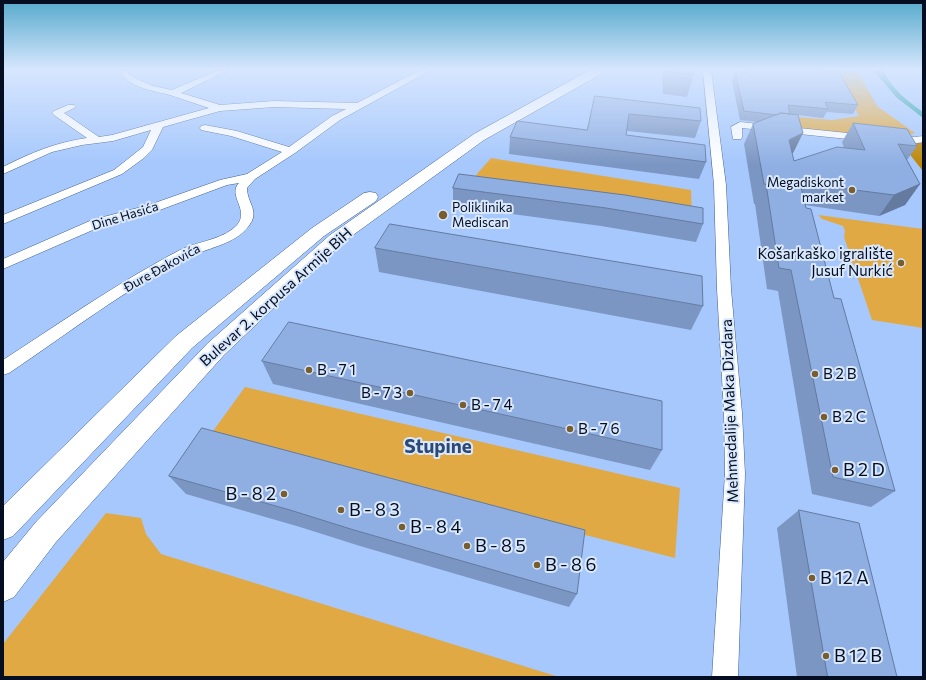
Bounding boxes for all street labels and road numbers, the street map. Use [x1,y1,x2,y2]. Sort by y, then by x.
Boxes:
street label: Dine Hasića [90,198,160,234]
street label: Bulevar 2. korpusa Armije BiH [196,224,356,370]
street label: Đure Đakovića [121,241,203,295]
street label: Mehmedalije Maka Dizdara [718,319,742,503]

